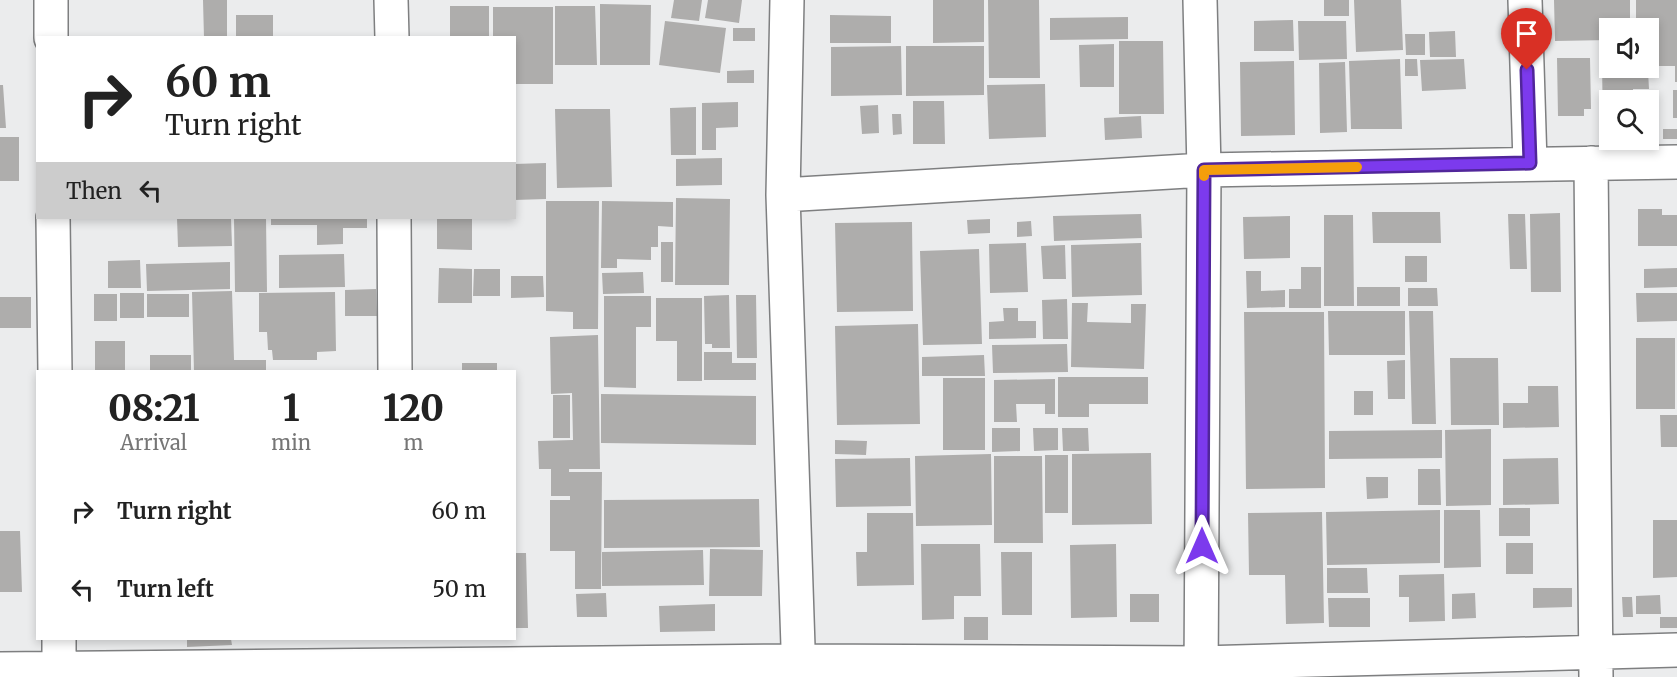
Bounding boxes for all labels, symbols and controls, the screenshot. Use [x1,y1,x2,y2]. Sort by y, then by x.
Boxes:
pin [1501,8,1552,70]
icon: arrive [1510,17,1543,50]
map controls [1599,18,1659,150]
button: sound [1599,18,1659,78]
text: 60 m [165,56,271,108]
icon: right [66,60,144,138]
button: search [1599,90,1659,150]
text: Turn right [165,108,302,142]
icon: left [134,174,167,207]
text: Then [66,177,122,205]
text: 08:21 [108,386,199,431]
text: 1 [283,386,300,431]
text: 120 [383,386,444,431]
text: Arrival [120,430,187,455]
text: min [271,430,311,455]
text: m [404,430,423,455]
icon: right [66,495,99,528]
text: Turn right [117,497,231,525]
text: 60 m [432,497,486,525]
position arrow [1170,514,1234,578]
icon: left [66,573,99,606]
text: Turn left [117,575,214,603]
text: 50 m [432,575,486,603]

